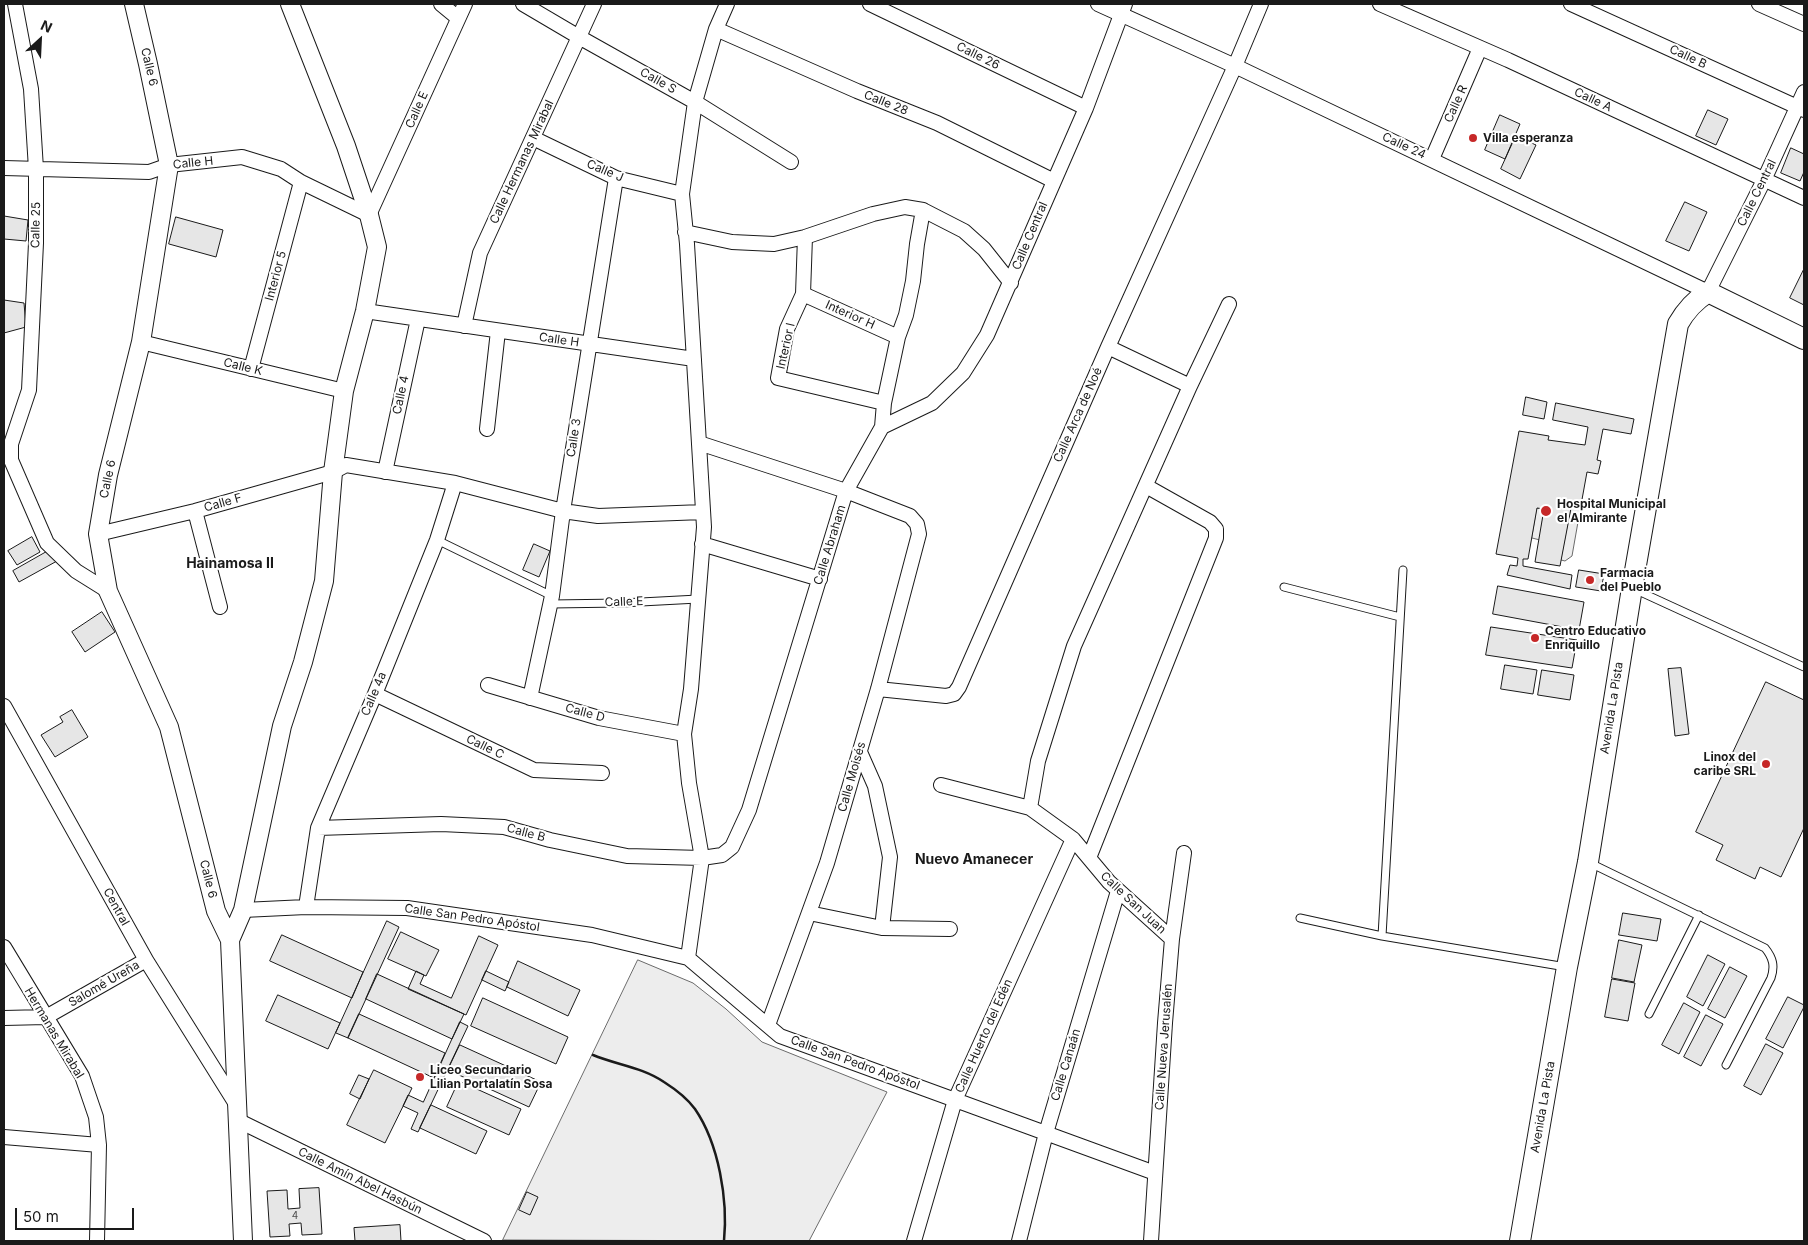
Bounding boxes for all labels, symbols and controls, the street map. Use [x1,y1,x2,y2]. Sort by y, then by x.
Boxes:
north arrow [15,15,65,65]
text: N [38,16,55,36]
street label: Calle 26 [954,39,1002,73]
street label: Calle B [1667,42,1709,72]
street label: Calle 6 [138,46,160,88]
street label: Calle S [637,65,679,97]
street label: Calle R [1441,83,1471,125]
street label: Calle A [1572,85,1614,115]
street label: Calle 28 [862,88,910,118]
street label: Calle E [403,89,431,131]
street label: Calle Hermanas Mirabal [487,98,557,226]
street label: Calle 24 [1380,130,1428,162]
place label: Villa esperanza [1483,131,1573,145]
marker: Villa esperanza [1467,132,1479,144]
street label: Calle H [172,154,214,172]
street label: Calle J [584,157,626,185]
street label: Calle Central [1735,157,1779,229]
street label: Calle Central [1009,200,1051,272]
street label: Calle 25 [28,202,44,248]
street label: Interior 5 [262,249,290,303]
street label: Interior H [823,298,877,332]
street label: Interior I [774,321,798,371]
street label: Calle H [538,330,580,350]
street label: Calle K [222,355,264,379]
street label: Calle Arca de Noé [1051,365,1105,465]
street label: Calle 4 [390,374,412,416]
street label: Calle 3 [564,418,584,458]
street label: Calle 6 [97,458,119,500]
street label: Calle F [202,491,244,515]
place label: Hospital Municipal el Almirante [1557,497,1666,525]
street label: Calle Abraham [811,503,849,587]
marker: Hospital Municipal el Almirante [1539,504,1553,518]
district label: Hainamosa II [186,556,274,572]
place label: Farmacia del Pueblo [1600,566,1661,594]
marker: Farmacia del Pueblo [1584,574,1596,586]
street label: Calle E [604,594,644,610]
place label: Centro Educativo Enriquillo [1545,624,1646,652]
marker: Centro Educativo Enriquillo [1529,632,1541,644]
street label: Avenida La Pista [1598,661,1626,755]
street label: Calle 4a [358,670,390,718]
street label: Calle D [564,701,606,725]
street label: Calle C [464,732,506,762]
street label: Calle Moisés [835,740,869,814]
place label: Linox del caribe SRL [1694,750,1756,778]
marker: Linox del caribe SRL [1760,758,1772,770]
street label: Calle B [505,821,547,845]
district label: Nuevo Amanecer [915,852,1033,868]
street label: Calle 6 [196,858,220,900]
street label: Calle San Juan [1097,869,1169,937]
street label: Central [100,886,132,928]
street label: Calle San Pedro Apóstol [403,901,541,935]
street label: Salomé Ureña [66,958,142,1010]
street label: Calle Huerto del Edén [952,977,1016,1095]
street label: Calle Nueva Jerusalén [1152,983,1176,1111]
street label: Hermanas Mirabal [21,985,87,1081]
street label: Calle Canaán [1048,1027,1084,1103]
street label: Calle San Pedro Apóstol [788,1033,922,1093]
street label: Avenida La Pista [1528,1060,1558,1154]
place label: Liceo Secundario Lilian Portalatín Sosa [430,1063,552,1091]
marker: Liceo Secundario Lilian Portalatín Sosa [414,1071,426,1083]
street label: Calle Amín Abel Hasbún [296,1145,424,1217]
scale bar [18,1198,136,1230]
text: 50 m [23,1207,59,1226]
house number: 4 [292,1210,298,1222]

